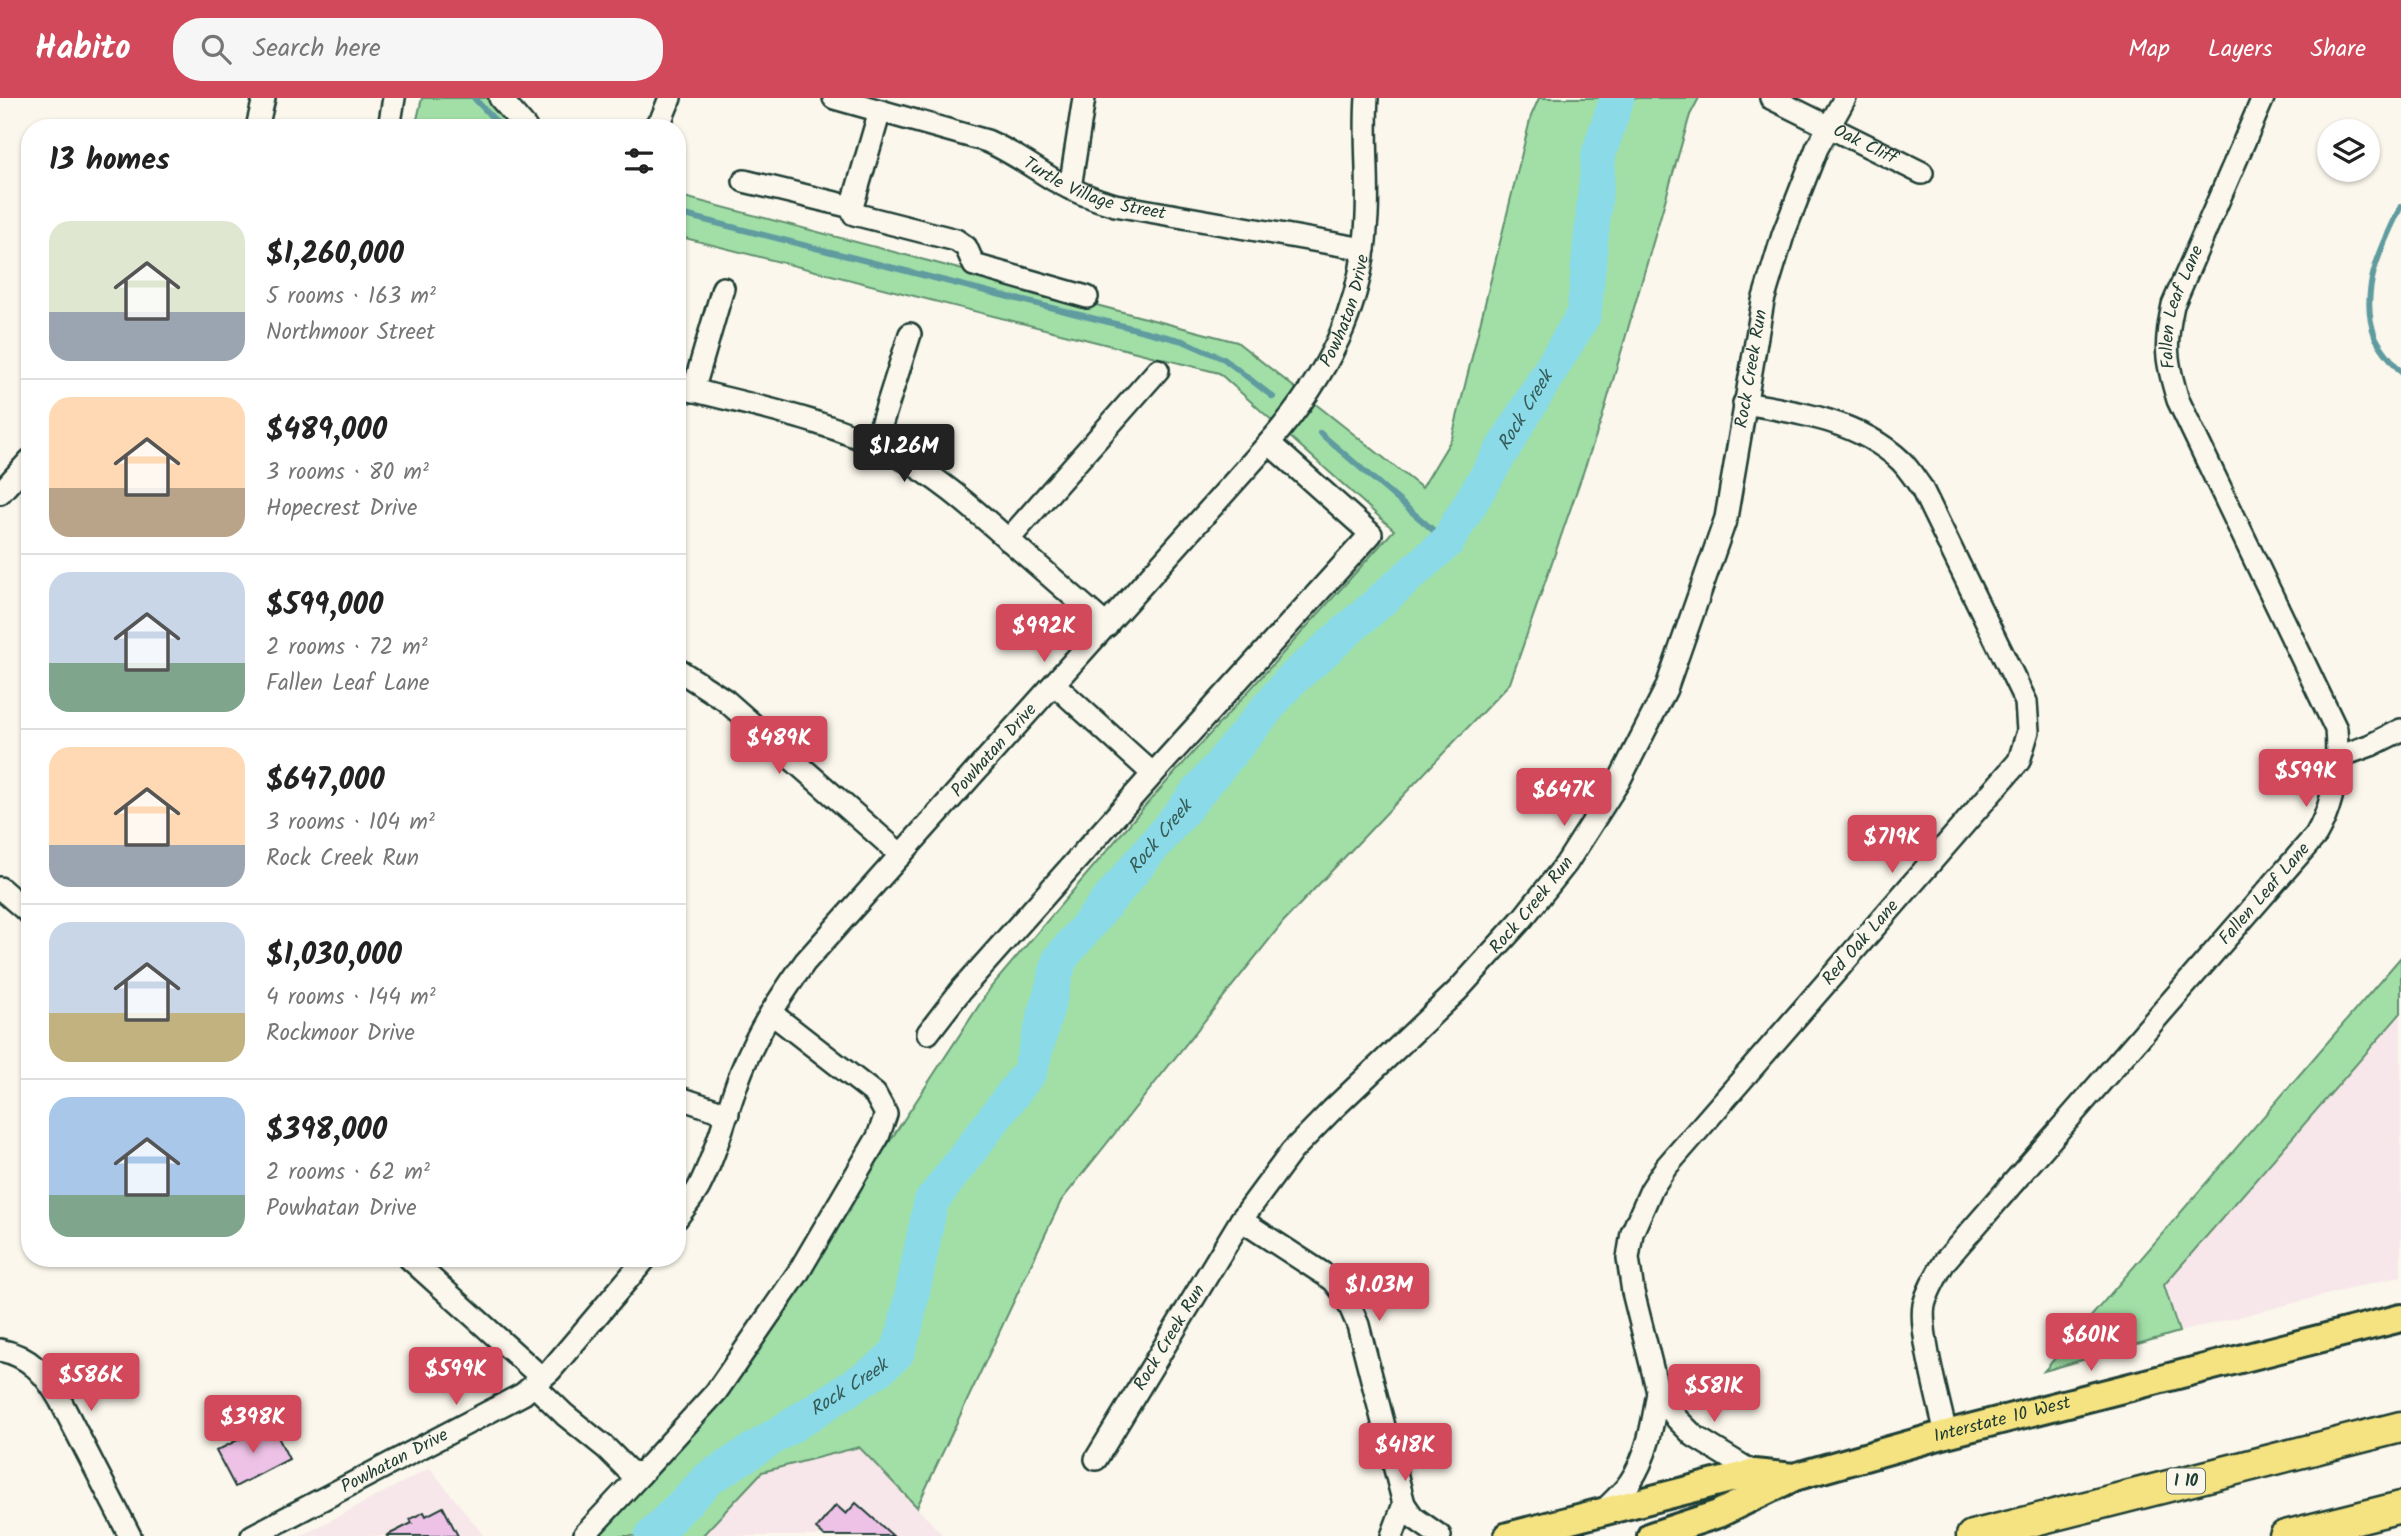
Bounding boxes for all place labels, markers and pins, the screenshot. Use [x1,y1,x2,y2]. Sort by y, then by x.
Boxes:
pin: $1.26M [847,424,961,484]
pin: $992K [995,604,1093,664]
pin: $489K [730,716,828,776]
pin: $599K [2257,750,2355,809]
pin: $647K [1515,768,1613,828]
pin: $719K [1843,816,1941,875]
pin: $1.03M [1322,1264,1436,1323]
pin: $601K [2042,1314,2140,1373]
pin: $599K [407,1348,505,1407]
pin: $586K [42,1354,140,1413]
pin: $581K [1665,1364,1763,1424]
pin: $398K [204,1396,302,1455]
pin: $418K [1356,1424,1454,1483]

